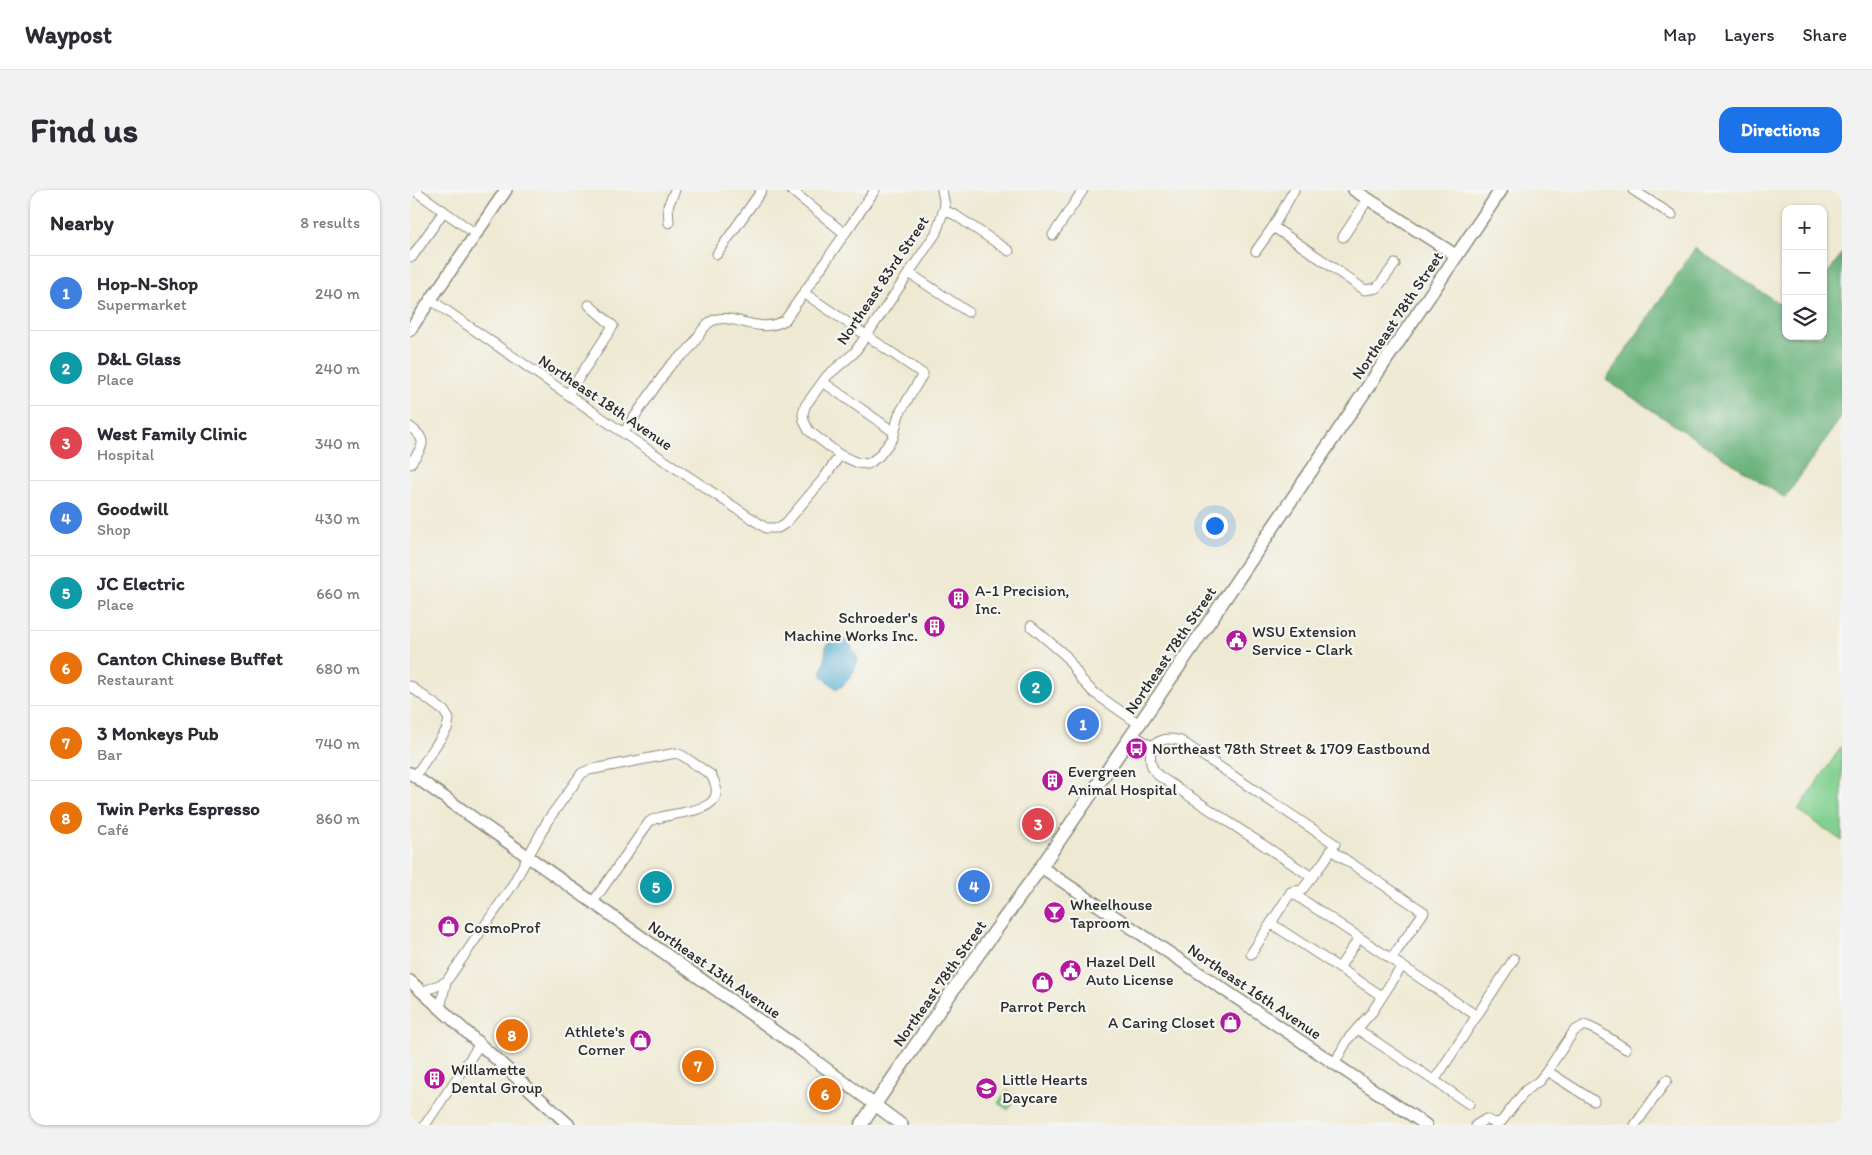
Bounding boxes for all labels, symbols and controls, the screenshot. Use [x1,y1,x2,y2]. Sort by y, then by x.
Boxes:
text: Waypost [25,20,112,49]
text: Map [1663,24,1696,46]
text: Layers [1724,24,1774,46]
text: Share [1802,24,1847,46]
button: Directions [1719,107,1842,153]
text: Find us [30,109,138,151]
map controls [1782,205,1827,340]
button: + [1782,205,1827,250]
text: Nearby [50,210,114,235]
street label: Northeast 83rd Street [832,212,933,348]
text: 8 results [300,213,360,232]
street label: Northeast 78th Street [1348,248,1447,383]
button: − [1782,250,1827,295]
text: Hop-N-Shop [97,272,198,295]
text: 1 [62,284,70,303]
text: 240 m [315,284,360,303]
text: Supermarket [97,295,187,314]
button: layers [1782,295,1827,340]
text: D&L Glass [97,347,181,370]
street label: Northeast 18th Avenue [535,350,677,455]
text: 2 [62,359,70,378]
text: 240 m [315,359,360,378]
text: Place [97,370,134,389]
text: West Family Clinic [97,422,247,445]
text: 3 [62,434,70,453]
text: 340 m [315,434,360,453]
text: Hospital [97,445,154,464]
text: Goodwill [97,497,169,520]
text: 4 [61,509,71,528]
text: 430 m [315,509,360,528]
your location [1202,513,1228,539]
text: Shop [97,520,131,539]
text: JC Electric [97,572,185,595]
place label: A-1 Precision, Inc. [975,581,1069,618]
street label: Northeast 78th Street [1121,583,1220,718]
text: 5 [62,584,70,603]
text: 660 m [316,584,360,603]
building icon: A-1 Precision, Inc. [947,587,971,611]
text: Place [97,595,134,614]
place label: Schroeder's Machine Works Inc. [784,608,918,645]
building icon: Schroeder's Machine Works Inc. [922,614,946,638]
place label: WSU Extension Service - Clark [1252,622,1357,659]
public building icon: WSU Extension Service - Clark [1224,628,1248,652]
text: Canton Chinese Buffet [97,647,283,670]
text: 6 [62,659,70,678]
text: 680 m [316,659,360,678]
pin: 2 [1020,668,1052,706]
text: Restaurant [97,670,174,689]
pin: 1 [1067,705,1099,743]
text: 3 Monkeys Pub [97,722,219,745]
text: 7 [62,734,70,753]
text: 740 m [316,734,360,753]
bus stop icon: Northeast 78th Street & 1709 Eastbound [1124,736,1148,760]
place label: Northeast 78th Street & 1709 Eastbound [1152,739,1430,758]
text: Bar [97,745,122,764]
place label: Evergreen Animal Hospital [1068,762,1177,799]
building icon: Evergreen Animal Hospital [1040,768,1064,792]
text: Twin Perks Espresso [97,797,260,820]
pin: 3 [1022,805,1054,843]
text: 8 [62,809,70,828]
text: 860 m [316,809,360,828]
text: Café [97,820,129,839]
pin: 4 [958,867,990,905]
pin: 5 [640,868,672,906]
place label: Wheelhouse Taproom [1070,895,1152,932]
bar icon: Wheelhouse Taproom [1042,901,1066,925]
shop icon: CosmoProf [436,915,460,939]
street label: Northeast 13th Avenue [645,916,785,1023]
street label: Northeast 78th Street [889,916,990,1050]
place label: CosmoProf [464,918,541,937]
street label: Northeast 16th Avenue [1184,940,1325,1043]
place label: Hazel Dell Auto License [1086,952,1174,989]
public building icon: Hazel Dell Auto License [1058,958,1082,982]
shop icon: Parrot Perch [1031,970,1055,994]
place label: Parrot Perch [1000,997,1087,1016]
shop icon: A Caring Closet [1219,1010,1243,1034]
place label: A Caring Closet [1108,1013,1215,1032]
pin: 8 [496,1016,528,1054]
place label: Athlete's Corner [565,1022,626,1059]
shop icon: Athlete's Corner [629,1028,653,1052]
pin: 7 [682,1047,714,1085]
place label: Willamette Dental Group [451,1060,543,1097]
building icon: Willamette Dental Group [423,1066,447,1090]
place label: Little Hearts Daycare [1002,1070,1088,1107]
pin: 6 [809,1075,841,1113]
school or university icon: Little Hearts Daycare [974,1076,998,1100]

